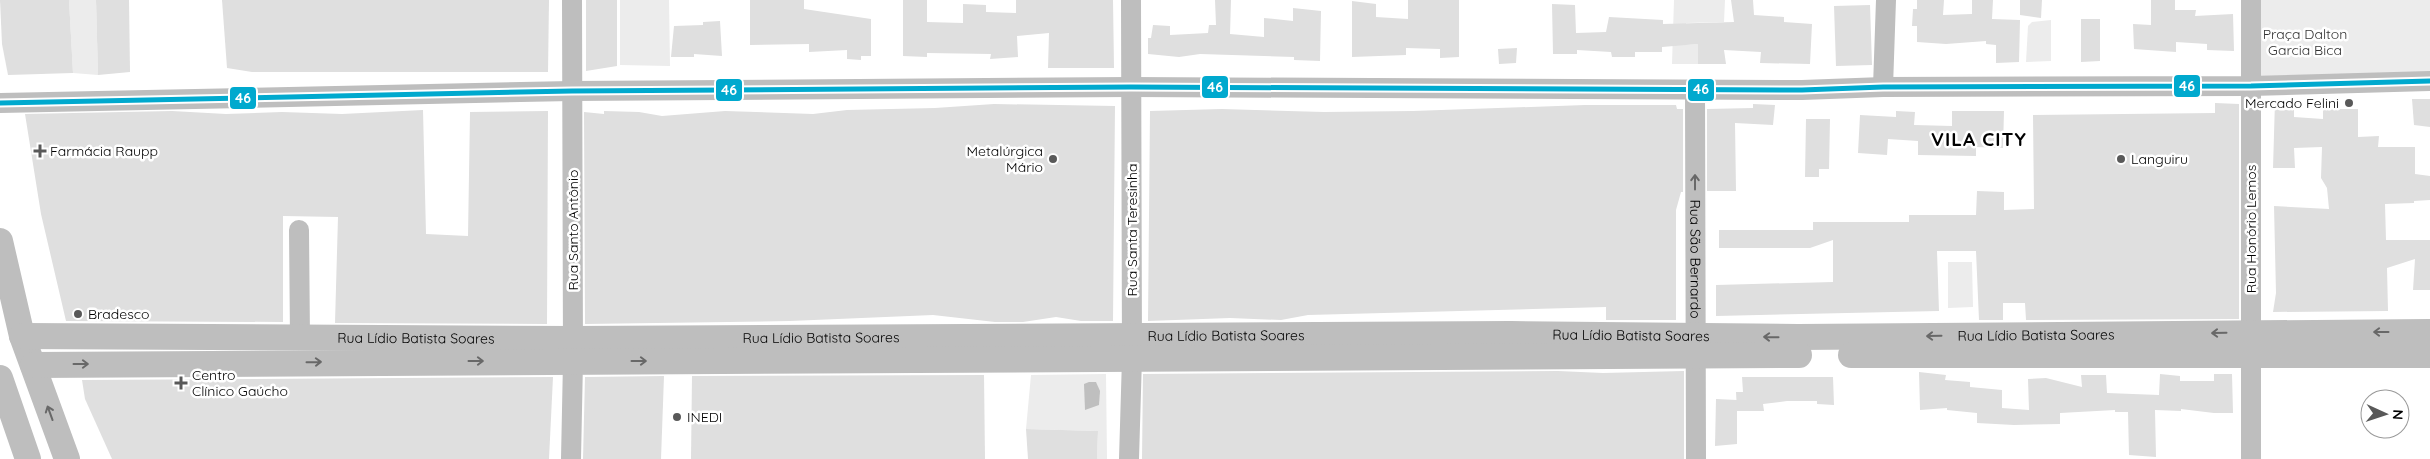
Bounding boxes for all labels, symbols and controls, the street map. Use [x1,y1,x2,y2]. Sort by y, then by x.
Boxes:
park label: Praça Dalton Garcia Bica [2263,25,2347,59]
line badge: 46 [2173,74,2201,98]
line badge: 46 [1201,75,1229,99]
text: 46 [2179,77,2195,95]
line badge: 46 [715,78,743,102]
text: 46 [1207,78,1223,96]
line badge: 46 [1687,78,1715,102]
text: 46 [1693,80,1709,98]
text: 46 [721,81,737,99]
line badge: 46 [229,86,257,110]
text: 46 [235,89,251,107]
place label: Mercado Felini [2245,94,2339,112]
marker: Mercado Felini [2343,97,2355,109]
district label: VILA CITY [1931,127,2027,151]
place label: Farmácia Raupp [50,142,158,160]
place label: Metalúrgica Mário [967,142,1043,176]
marker: Farmácia Raupp [34,145,46,157]
place label: Languiru [2131,150,2188,168]
marker: Metalúrgica Mário [1047,153,1059,165]
marker: Languiru [2115,153,2127,165]
street label: Rua Santa Teresinha [1123,164,1141,296]
street label: Rua Honório Lemos [2242,165,2260,293]
street label: Rua Santo Antônio [564,170,582,290]
one-way arrow [1690,175,1700,191]
street label: Rua São Bernardo [1686,199,1705,319]
place label: Bradesco [88,305,150,323]
marker: Bradesco [72,308,84,320]
street label: Rua Lídio Batista Soares [1552,325,1710,345]
street label: Rua Lídio Batista Soares [1957,325,2115,345]
street label: Rua Lídio Batista Soares [1147,326,1305,345]
one-way arrow [2374,327,2390,337]
street label: Rua Lídio Batista Soares [742,328,900,347]
one-way arrow [2211,328,2228,338]
street label: Rua Lídio Batista Soares [337,329,495,348]
one-way arrow [1926,331,1942,341]
one-way arrow [1764,332,1780,342]
one-way arrow [468,356,484,366]
one-way arrow [630,356,647,366]
one-way arrow [306,357,322,367]
one-way arrow [73,359,89,369]
place label: Centro Clínico Gaúcho [192,366,288,400]
marker: Centro Clínico Gaúcho [174,376,188,390]
north arrow [2360,389,2410,439]
one-way arrow [45,406,54,422]
place label: INEDI [687,408,722,426]
text: N [2389,409,2407,420]
marker: INEDI [671,411,683,423]

